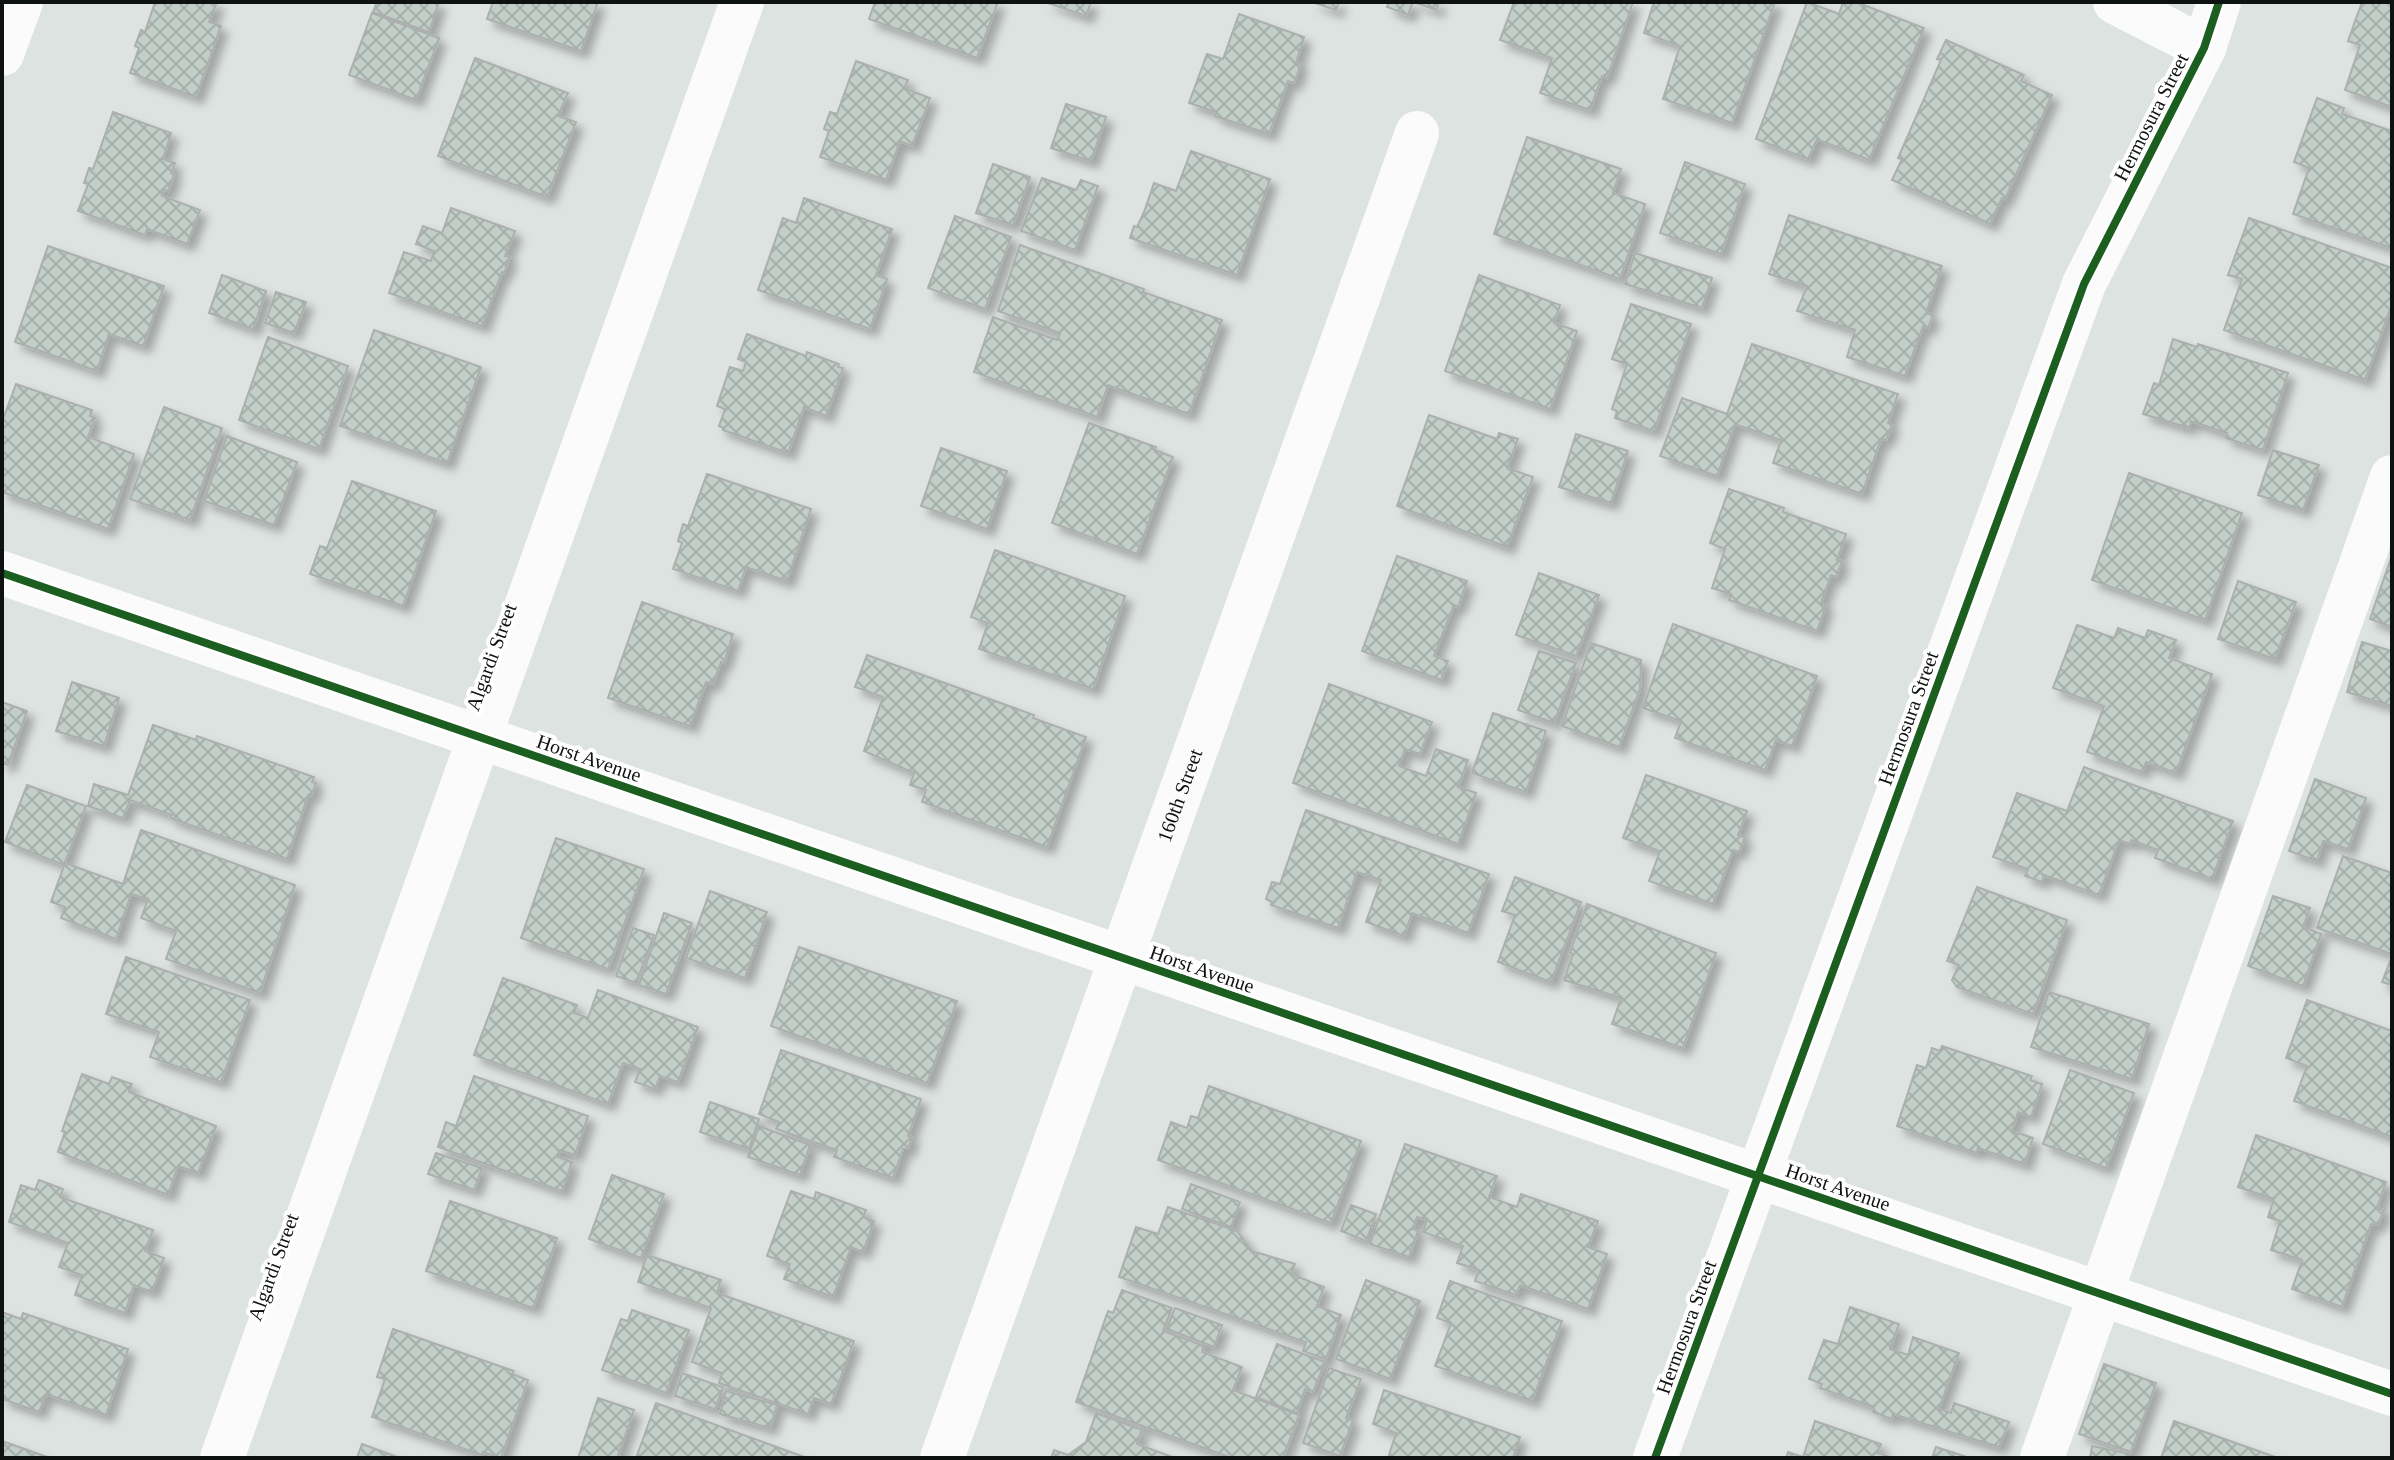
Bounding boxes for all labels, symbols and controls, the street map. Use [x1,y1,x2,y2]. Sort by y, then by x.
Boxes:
street label: Hermosura Street [2109,49,2193,185]
street label: Algardi Street [461,600,522,714]
street label: Hermosura Street [1874,648,1943,788]
street label: Horst Avenue [534,730,644,786]
street label: 160th Street [1153,745,1206,845]
street label: Horst Avenue [1147,941,1257,997]
street label: Horst Avenue [1783,1159,1893,1215]
street label: Algardi Street [243,1210,304,1324]
street label: Hermosura Street [1652,1257,1721,1397]

